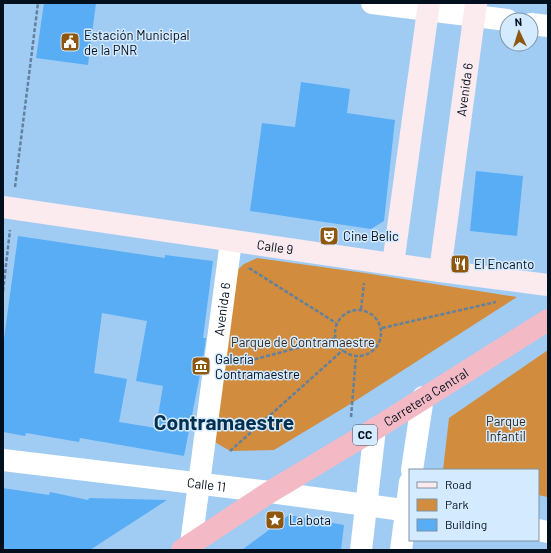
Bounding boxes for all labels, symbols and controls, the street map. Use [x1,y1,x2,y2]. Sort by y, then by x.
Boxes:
north arrow [499,12,539,52]
text: N [514,15,522,28]
place label: Estación Municipal de la PNR [84,27,190,58]
public building icon: Estación Municipal de la PNR [59,31,81,53]
street label: Avenida 6 [453,62,476,117]
theatre icon: Cine Belic [318,225,340,247]
place label: Cine Belic [343,228,399,244]
street label: Calle 9 [256,236,294,257]
restaurant icon: El Encanto [449,253,471,275]
place label: El Encanto [474,256,534,272]
street label: Avenida 6 [211,281,234,337]
park label: Parque de Contramaestre [231,334,375,350]
place label: Galería Contramaestre [215,351,300,382]
museum icon: Galería Contramaestre [190,355,212,377]
street label: Carretera Central [381,364,471,430]
district label: Contramaestre [154,409,294,434]
park label: Parque Infantil [486,413,526,444]
road number: CC [353,425,377,445]
legend [409,469,539,541]
street label: Calle 11 [186,474,227,495]
text: Road [445,477,472,491]
text: Park [445,497,469,511]
place icon: La bota [264,509,286,531]
place label: La bota [289,512,331,528]
text: Building [445,517,487,531]

